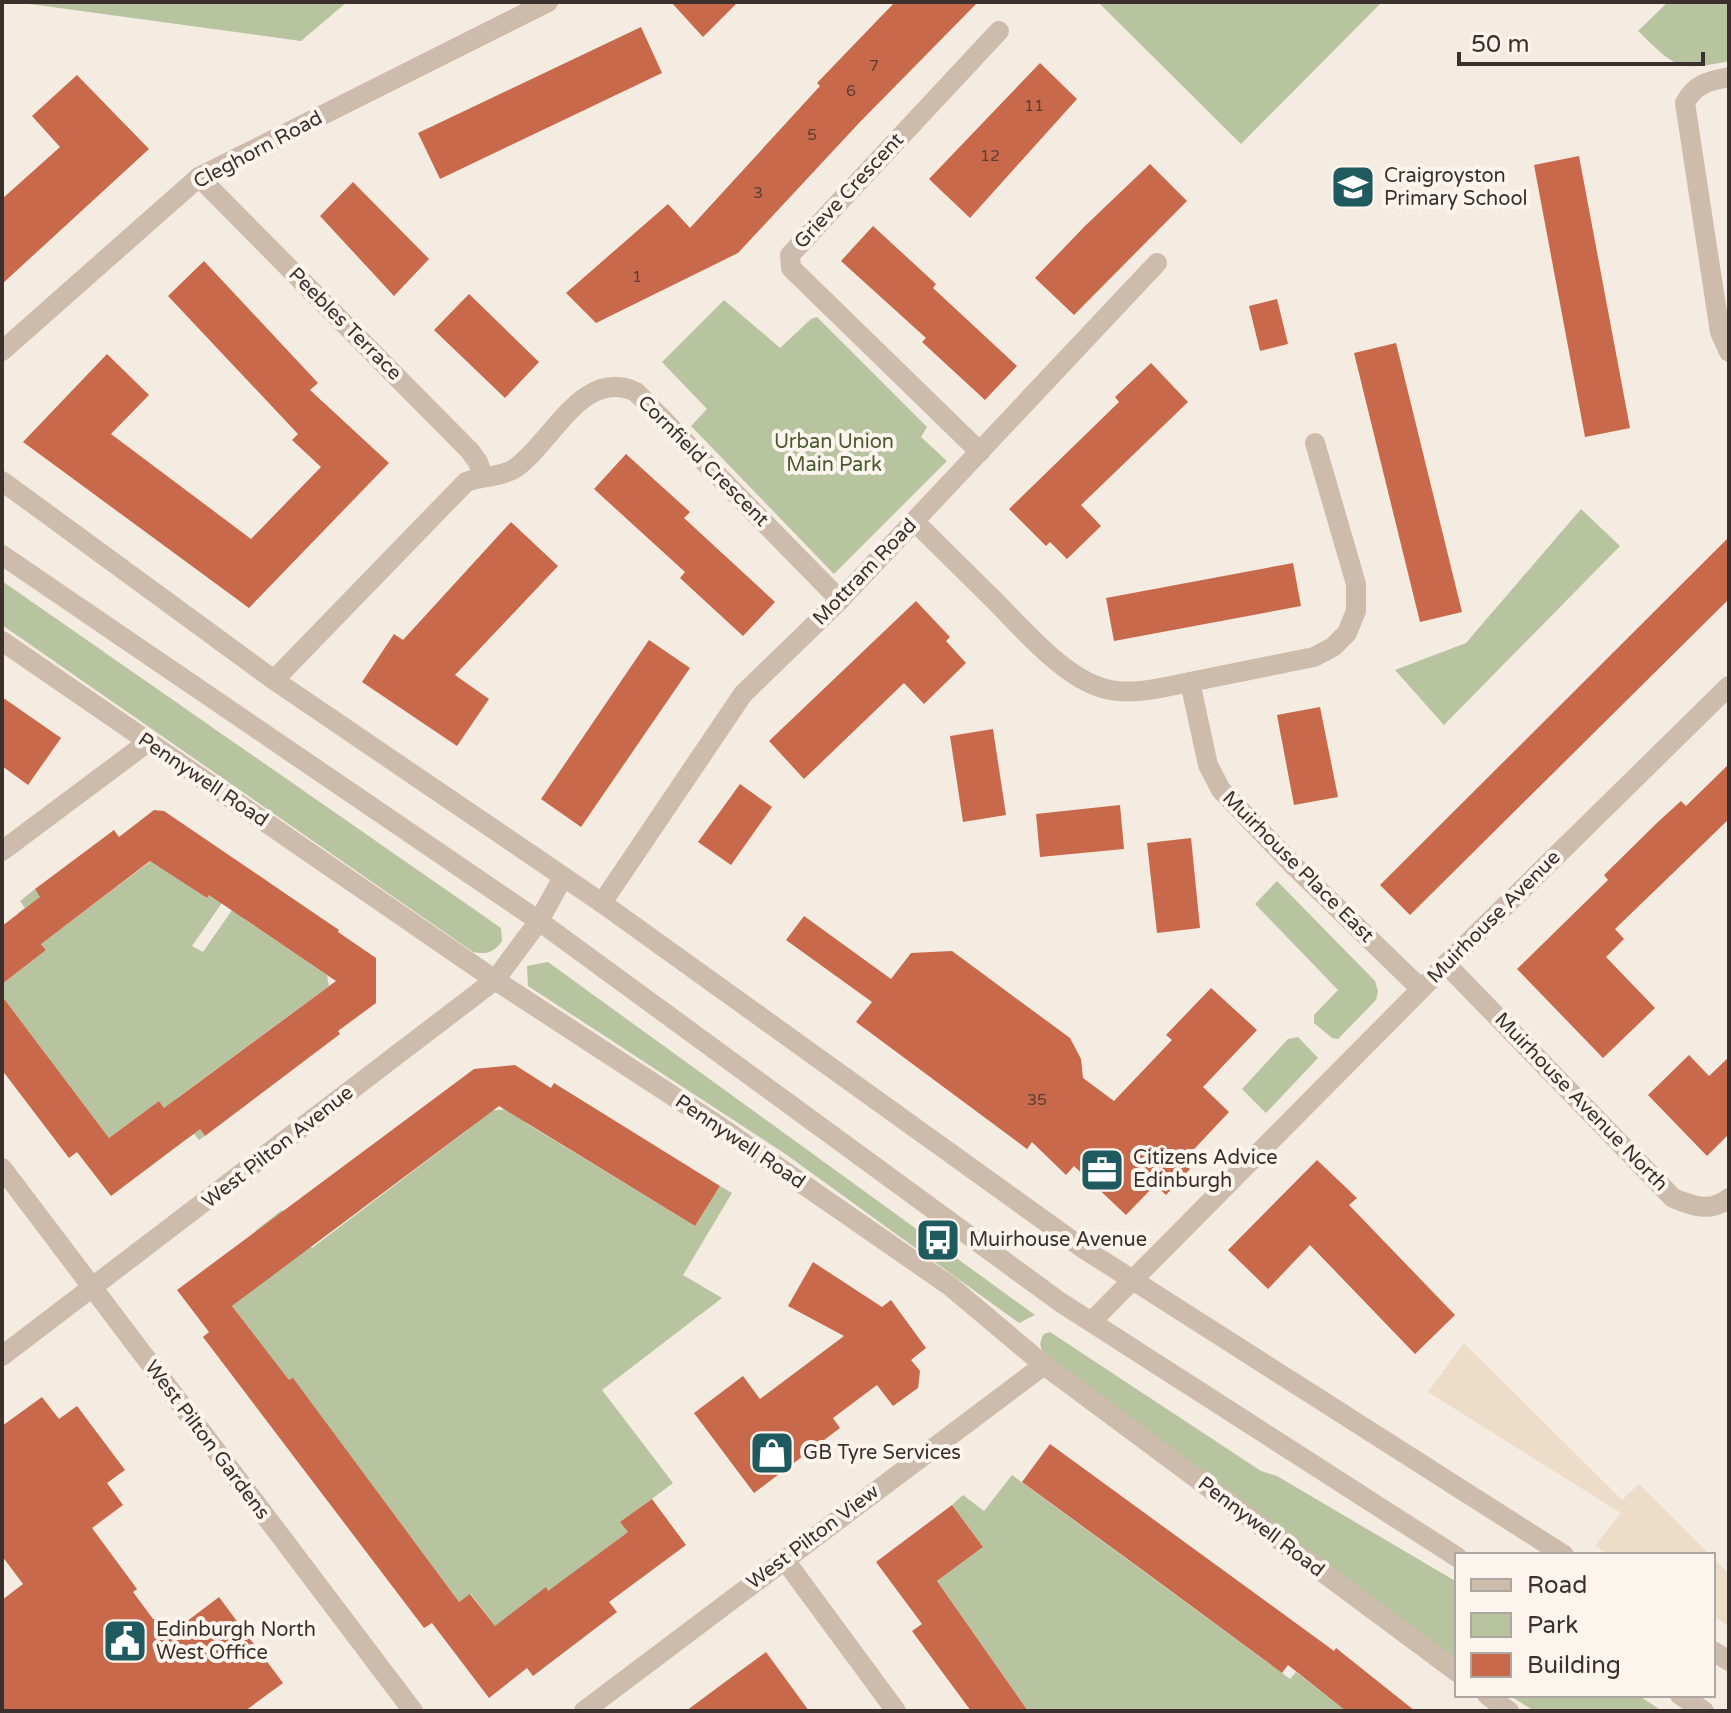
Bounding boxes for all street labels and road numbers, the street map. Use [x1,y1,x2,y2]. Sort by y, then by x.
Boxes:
street label: Cleghorn Road [189,106,327,194]
street label: Grieve Crescent [789,128,909,254]
street label: Peebles Terrace [283,262,407,386]
street label: Cornfield Crescent [632,390,774,532]
street label: Mottram Road [808,514,922,630]
street label: Pennywell Road [133,728,273,832]
street label: Muirhouse Place East [1217,786,1379,948]
street label: Muirhouse Avenue [1423,846,1565,988]
street label: Muirhouse Avenue North [1489,1008,1673,1196]
street label: West Pilton Avenue [198,1081,358,1213]
street label: Pennywell Road [670,1090,810,1194]
street label: West Pilton Gardens [139,1356,275,1524]
street label: Pennywell Road [1193,1472,1329,1582]
street label: West Pilton View [742,1479,884,1594]

